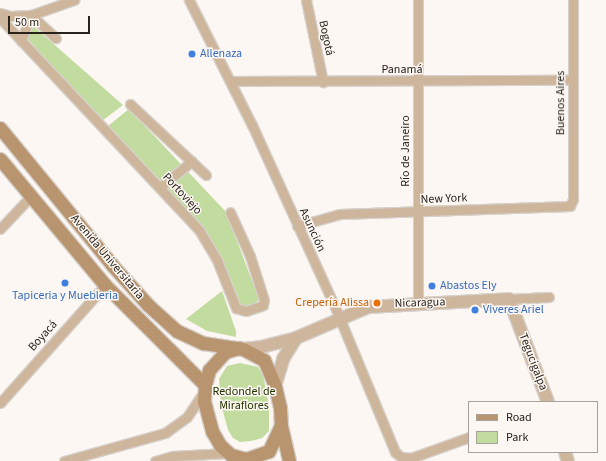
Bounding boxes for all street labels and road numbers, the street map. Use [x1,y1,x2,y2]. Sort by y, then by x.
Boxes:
street label: Bogotá [315,19,337,57]
street label: Panamá [382,63,422,77]
street label: Buenos Aires [554,71,568,135]
street label: Río de Janeiro [399,115,413,187]
street label: Portoviejo [159,170,205,218]
street label: New York [420,191,468,207]
street label: Asunción [296,206,328,254]
street label: Avenida Universitaria [67,212,147,302]
street label: Nicaragua [394,295,446,311]
street label: Boyacá [25,318,61,354]
street label: Tegucigalpa [516,331,550,393]

